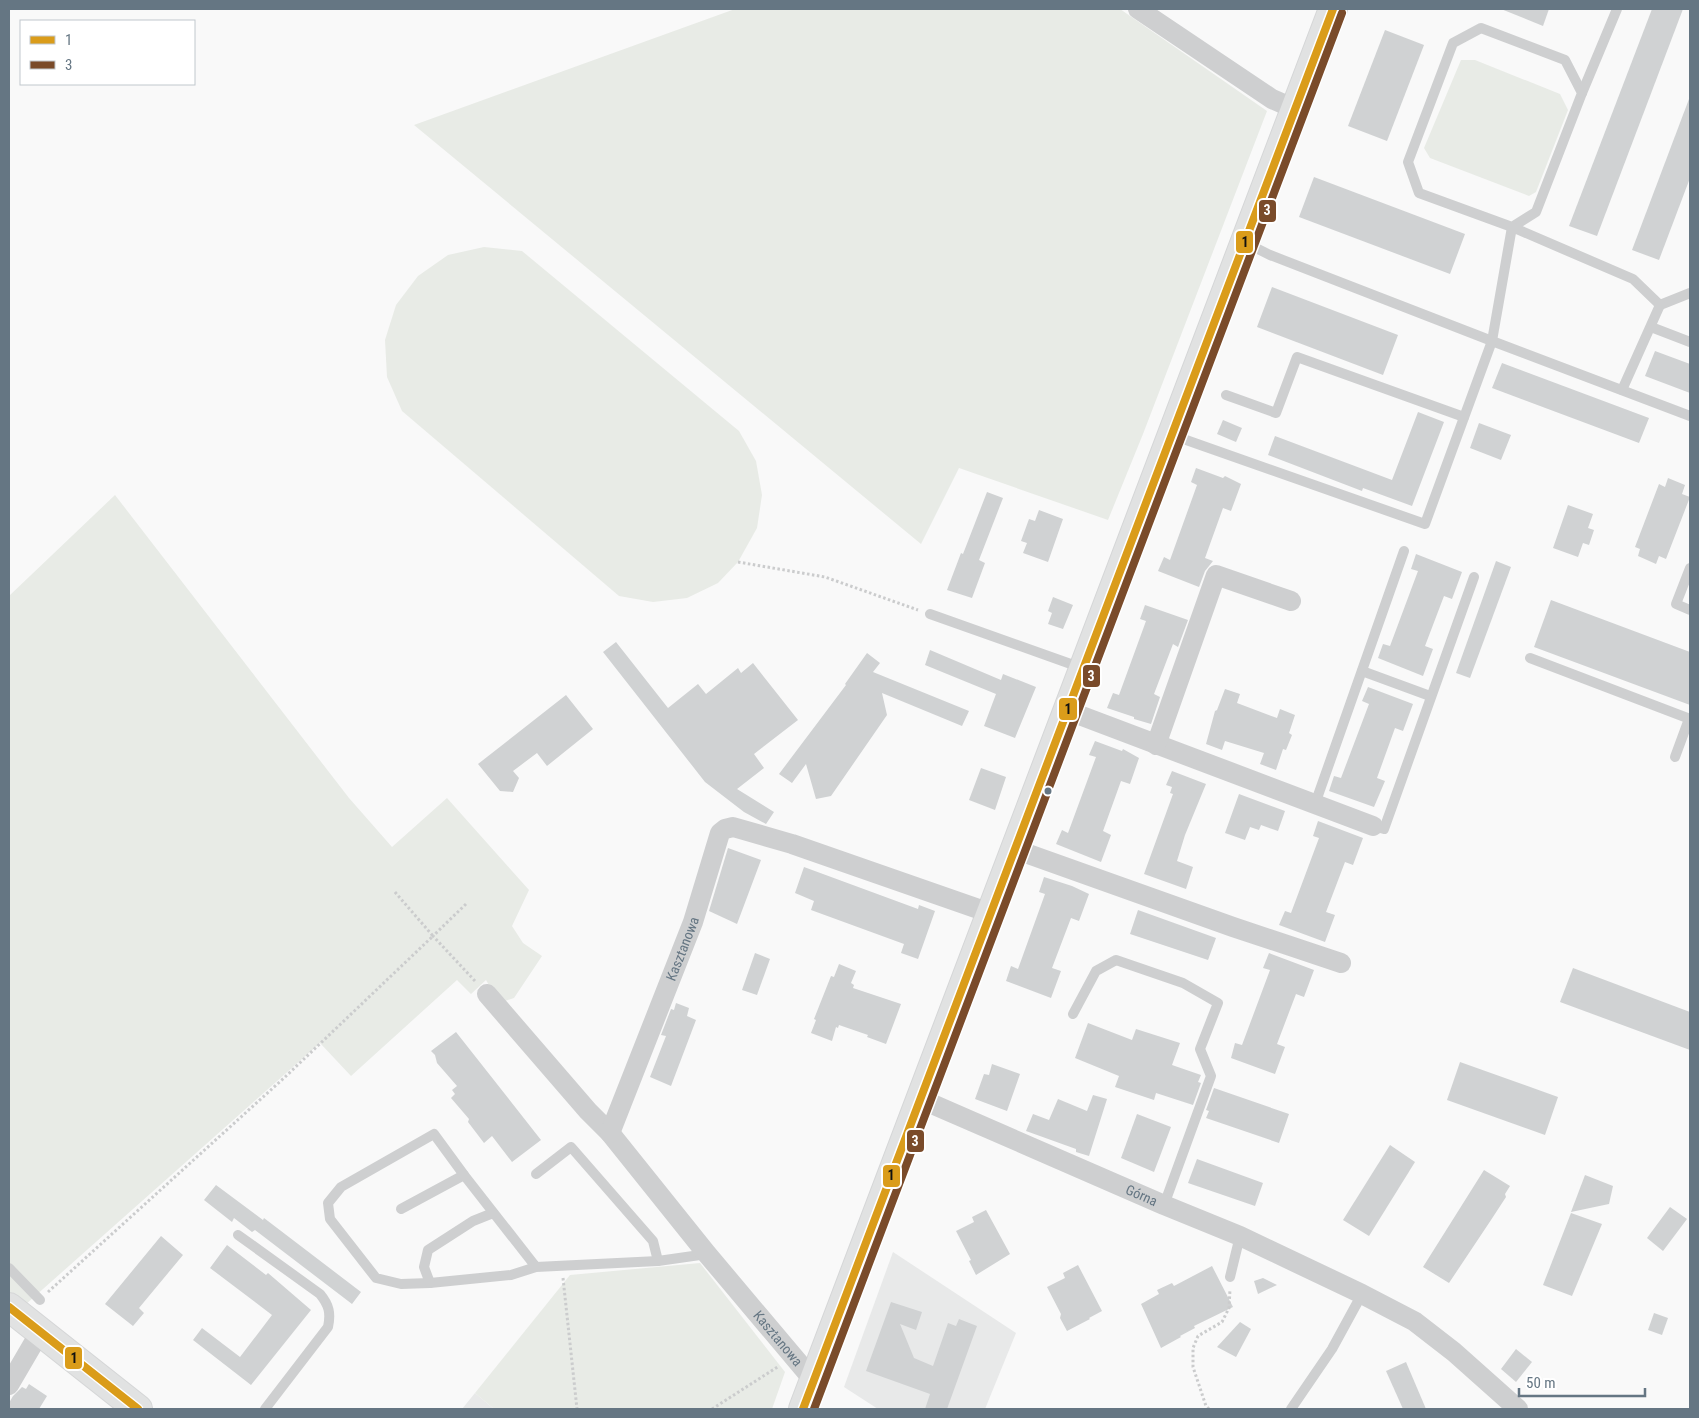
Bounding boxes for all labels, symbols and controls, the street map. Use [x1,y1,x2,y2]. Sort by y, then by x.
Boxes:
legend [20,20,195,85]
text: 1 [65,31,72,49]
text: 3 [65,56,72,74]
line badge: 3 [1258,199,1277,223]
text: 3 [1263,202,1271,218]
line badge: 1 [1235,230,1254,254]
text: 1 [1241,234,1249,250]
line badge: 3 [1082,664,1101,688]
text: 3 [1087,668,1095,684]
line badge: 1 [1058,697,1078,721]
text: 1 [1064,701,1072,717]
unlabelled marker [1043,786,1053,796]
street label: Kasztanowa [663,915,702,983]
line badge: 3 [906,1129,925,1153]
text: 3 [911,1133,919,1149]
line badge: 1 [882,1164,901,1188]
text: 1 [887,1167,895,1183]
street label: Górna [1123,1181,1160,1209]
street label: Kasztanowa [750,1307,806,1369]
line badge: 1 [64,1346,83,1370]
text: 1 [70,1350,78,1366]
scale bar [1519,1366,1645,1398]
text: 50 m [1526,1374,1556,1392]

